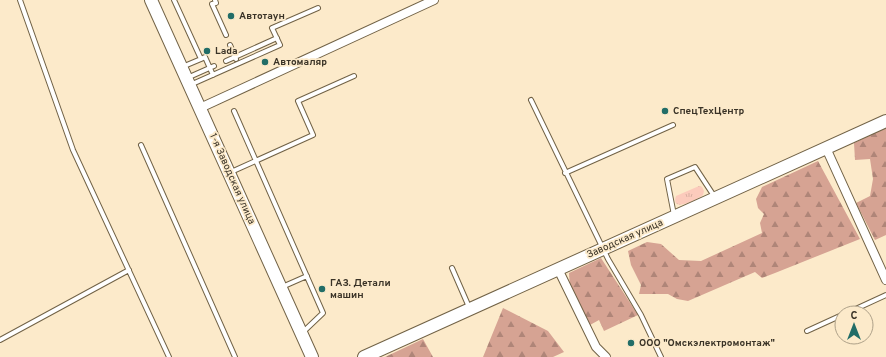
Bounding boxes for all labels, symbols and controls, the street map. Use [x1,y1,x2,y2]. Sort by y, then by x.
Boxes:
place label: Автотаун [239,10,285,23]
marker: Автотаун [226,11,236,21]
place label: Lada [215,45,238,58]
marker: Lada [202,46,212,56]
place label: Автомаляр [273,56,327,69]
marker: Автомаляр [260,57,270,67]
place label: СпецТехЦентр [673,105,744,118]
marker: СпецТехЦентр [660,106,670,116]
street label: 1-я Заводская улица [206,131,258,227]
street label: Заводская улица [585,216,665,262]
place label: ГАЗ. Детали машин [330,277,391,302]
marker: ГАЗ. Детали машин [317,284,327,294]
north arrow [834,305,874,345]
text: С [850,309,858,323]
place label: ООО "Омскэлектромонтаж" [639,337,775,350]
marker: ООО "Омскэлектромонтаж" [626,338,636,348]

